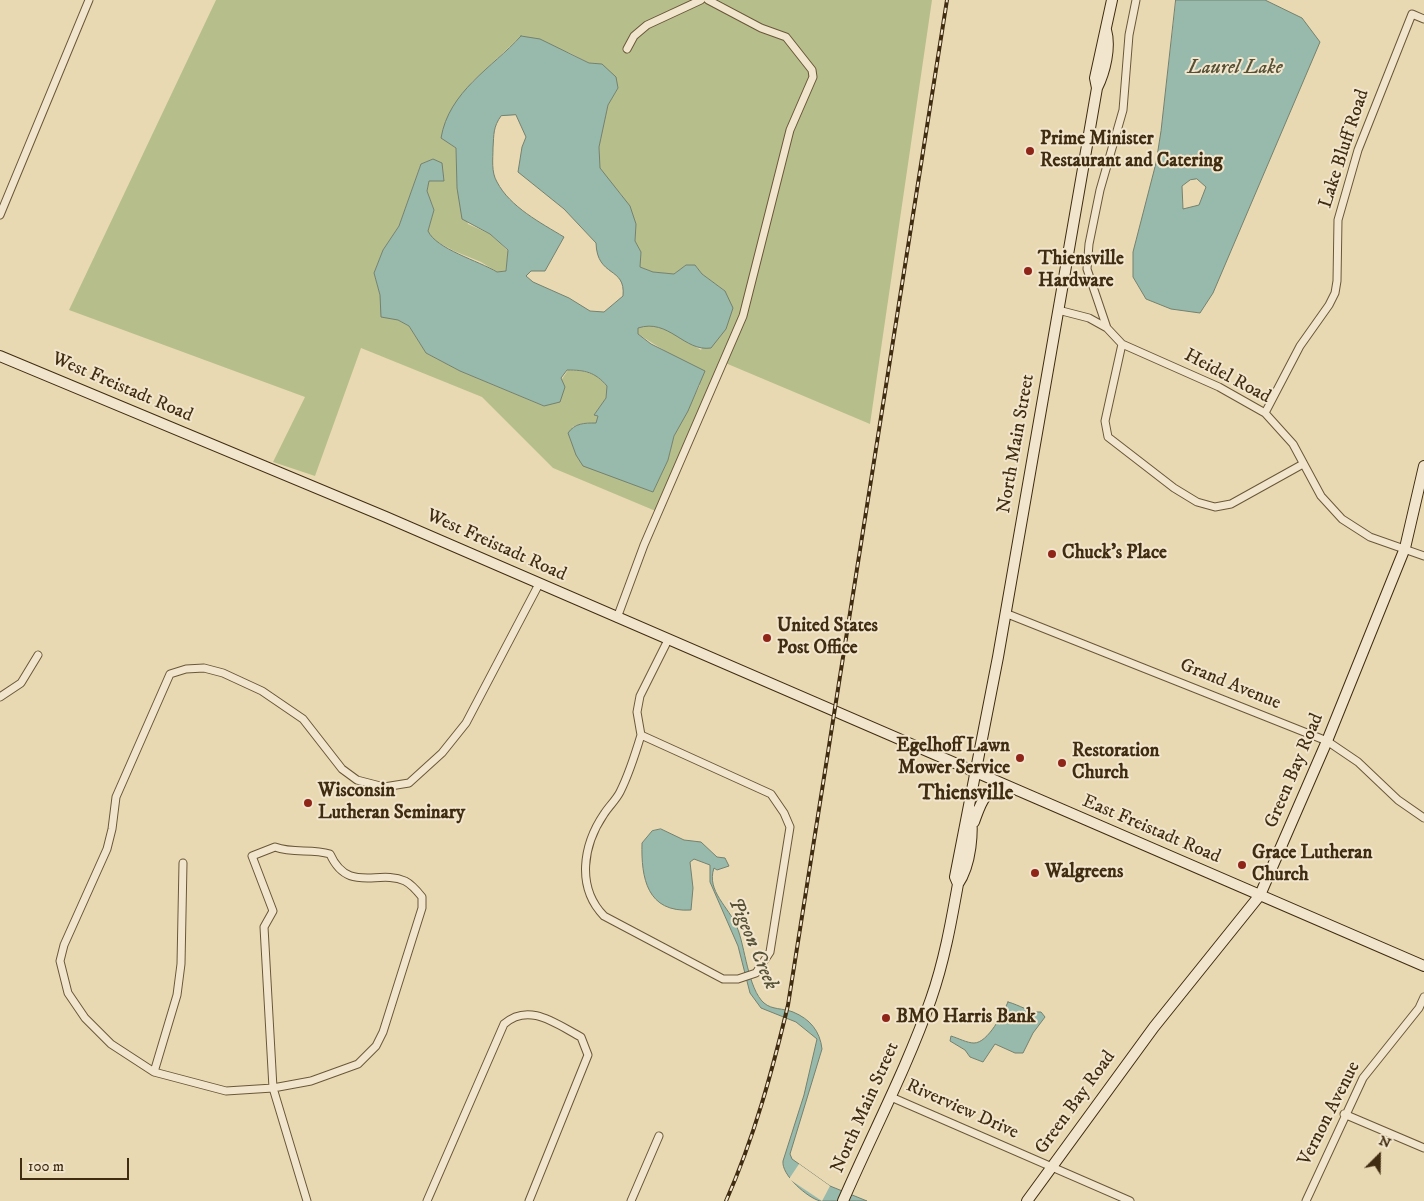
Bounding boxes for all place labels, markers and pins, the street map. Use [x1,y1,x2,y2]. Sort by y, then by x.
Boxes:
place label: Prime Minister Restaurant and Catering [1040,129,1223,173]
marker: Prime Minister Restaurant and Catering [1024,145,1036,157]
place label: Thiensville Hardware [1038,249,1124,293]
marker: Thiensville Hardware [1022,265,1034,277]
place label: Chuck's Place [1062,543,1167,565]
marker: Chuck's Place [1046,548,1058,560]
place label: United States Post Office [777,616,878,660]
marker: United States Post Office [761,632,773,644]
place label: Egelhoff Lawn Mower Service [896,736,1010,780]
place label: Restoration Church [1072,741,1159,785]
marker: Egelhoff Lawn Mower Service [1014,752,1026,764]
marker: Restoration Church [1056,757,1068,769]
place label: Wisconsin Lutheran Seminary [318,781,465,825]
marker: Wisconsin Lutheran Seminary [302,797,314,809]
place label: Grace Lutheran Church [1252,843,1372,887]
marker: Grace Lutheran Church [1236,859,1248,871]
place label: Walgreens [1045,862,1123,884]
marker: Walgreens [1029,867,1041,879]
place label: BMO Harris Bank [896,1007,1036,1029]
marker: BMO Harris Bank [880,1012,892,1024]

